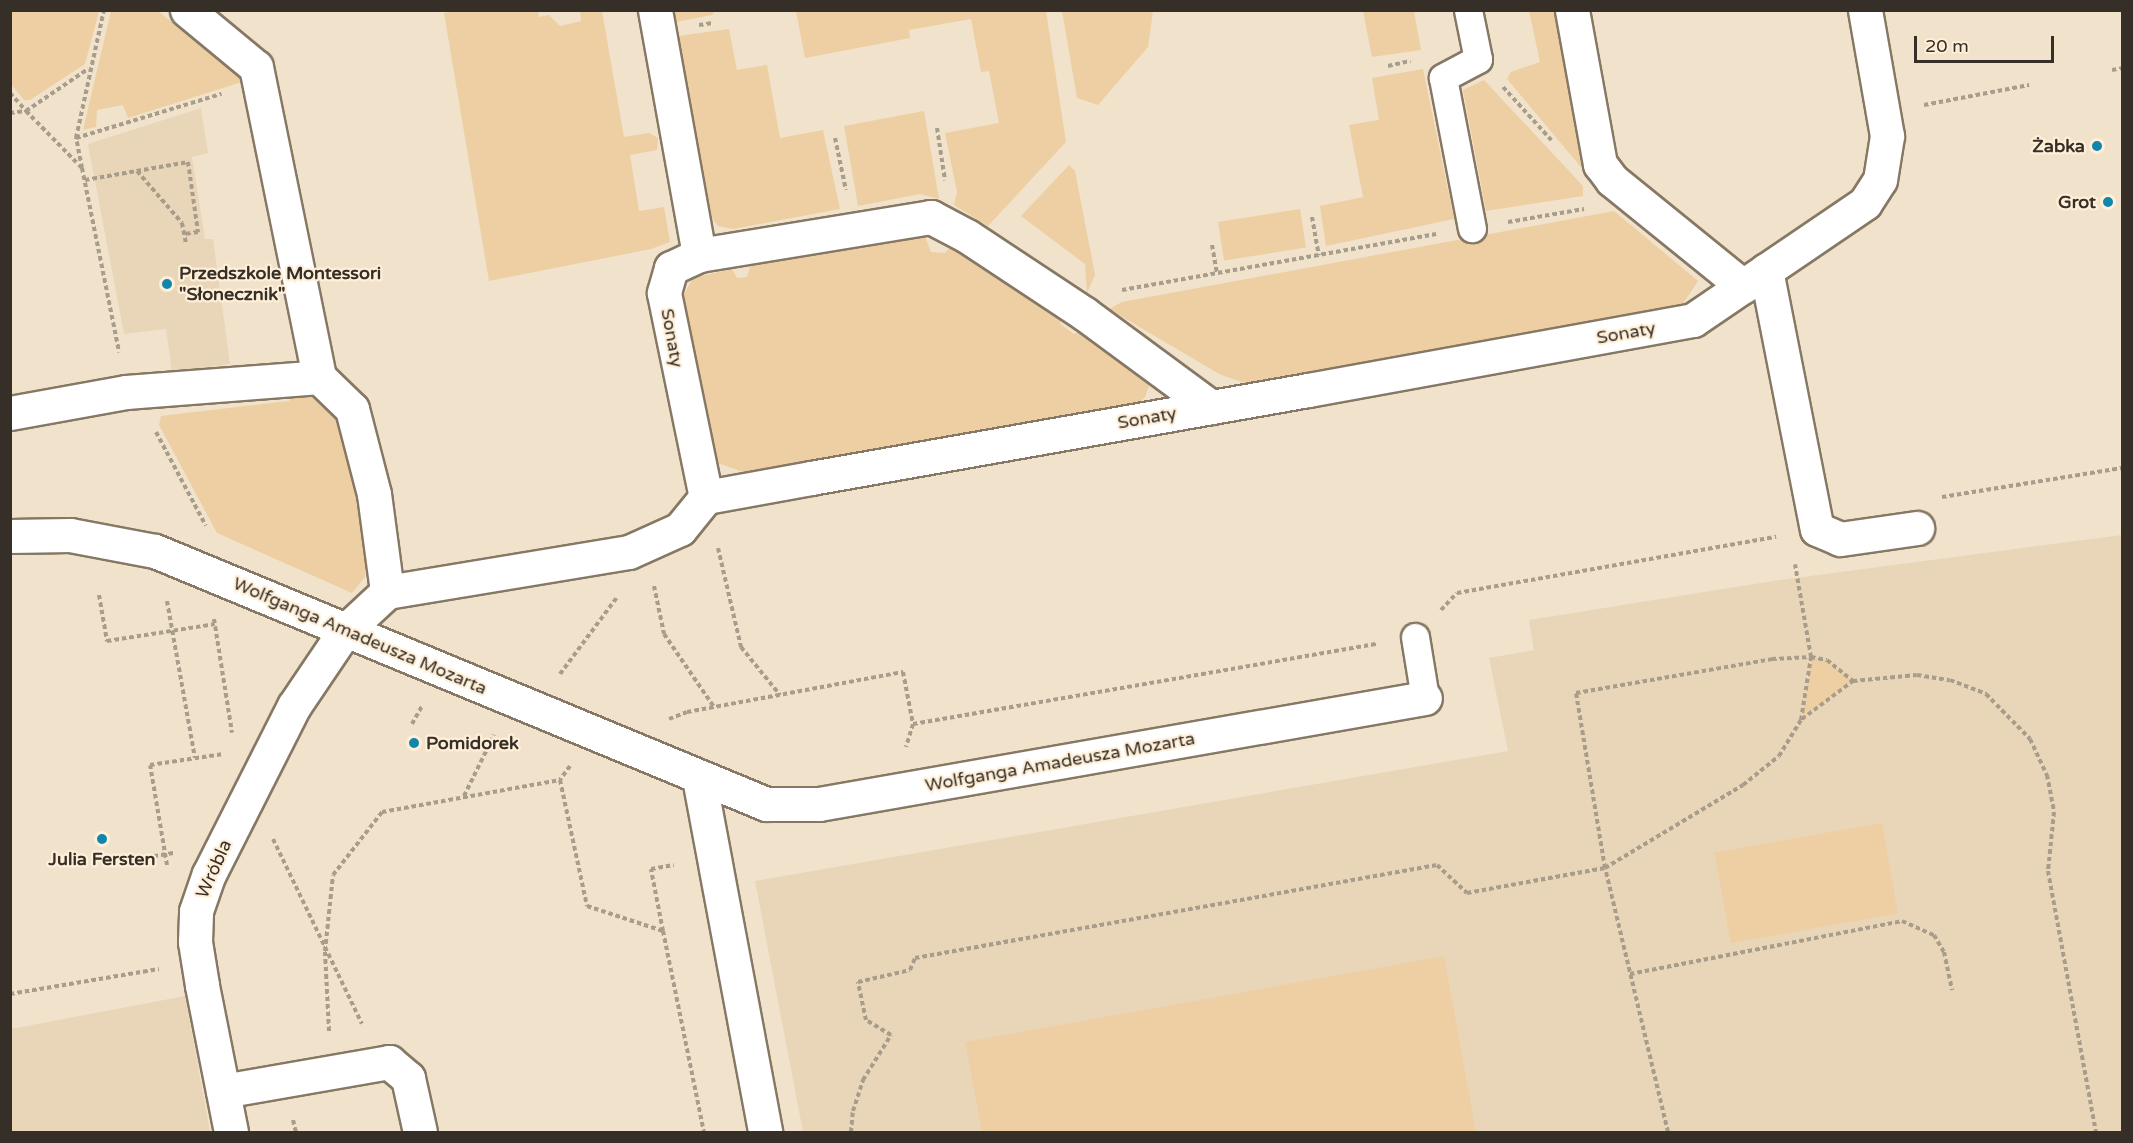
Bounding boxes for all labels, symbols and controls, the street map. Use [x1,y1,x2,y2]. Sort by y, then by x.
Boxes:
scale bar [1917,24,2056,62]
text: 20 m [1925,35,1969,57]
place label: Żabka [2032,135,2085,157]
marker: Żabka [2090,139,2104,153]
place label: Grot [2058,191,2096,213]
marker: Grot [2101,195,2115,209]
place label: Przedszkole Montessori "Słonecznik" [179,263,381,306]
marker: Przedszkole Montessori "Słonecznik" [160,277,174,291]
street label: Sonaty [656,307,688,369]
street label: Sonaty [1595,317,1657,349]
street label: Sonaty [1116,402,1178,434]
street label: Wolfganga Amadeusza Mozarta [230,573,490,699]
street label: Wolfganga Amadeusza Mozarta [923,728,1197,796]
place label: Pomidorek [426,732,519,754]
marker: Pomidorek [407,736,421,750]
marker: Julia Fersten [95,832,109,846]
street label: Wróbla [192,836,236,902]
place label: Julia Fersten [49,848,155,870]

